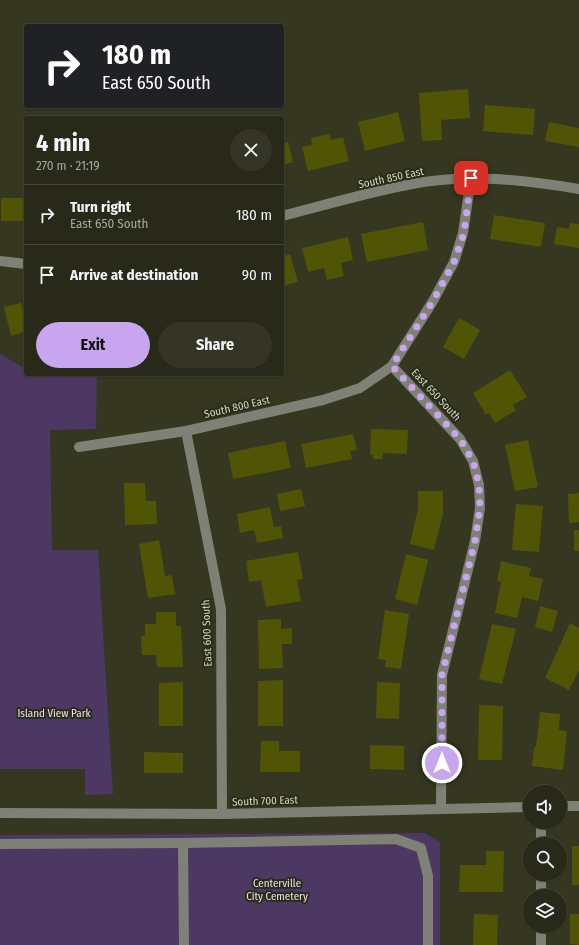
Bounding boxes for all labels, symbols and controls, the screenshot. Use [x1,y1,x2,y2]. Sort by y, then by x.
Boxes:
text: 180 m [102,38,171,71]
icon: right [36,40,88,92]
text: East 650 South [102,72,211,94]
text: 4 min [36,129,90,157]
button: close [230,129,272,171]
text: 270 m · 21:19 [36,158,100,173]
pin [454,161,488,195]
street label: South 850 East [357,165,425,191]
icon: arrive [460,167,482,189]
text: Turn right [70,198,131,216]
icon: right [36,204,58,226]
text: 180 m [236,206,272,224]
text: East 650 South [70,216,148,231]
icon: arrive [36,264,58,286]
text: Arrive at destination [70,266,198,284]
text: 90 m [242,266,272,284]
button: Exit [36,322,150,368]
button: Share [158,322,272,368]
street label: East 650 South [409,366,463,424]
street label: South 800 East [203,393,272,421]
street label: East 600 South [199,599,215,667]
park label: Island View Park [17,707,91,720]
position arrow [421,742,463,784]
map controls [523,785,567,933]
button: sound [523,785,567,829]
street label: South 700 East [232,793,299,809]
button: search [523,837,567,881]
park label: Centerville City Cemetery [246,877,308,903]
button: layers [523,889,567,933]

